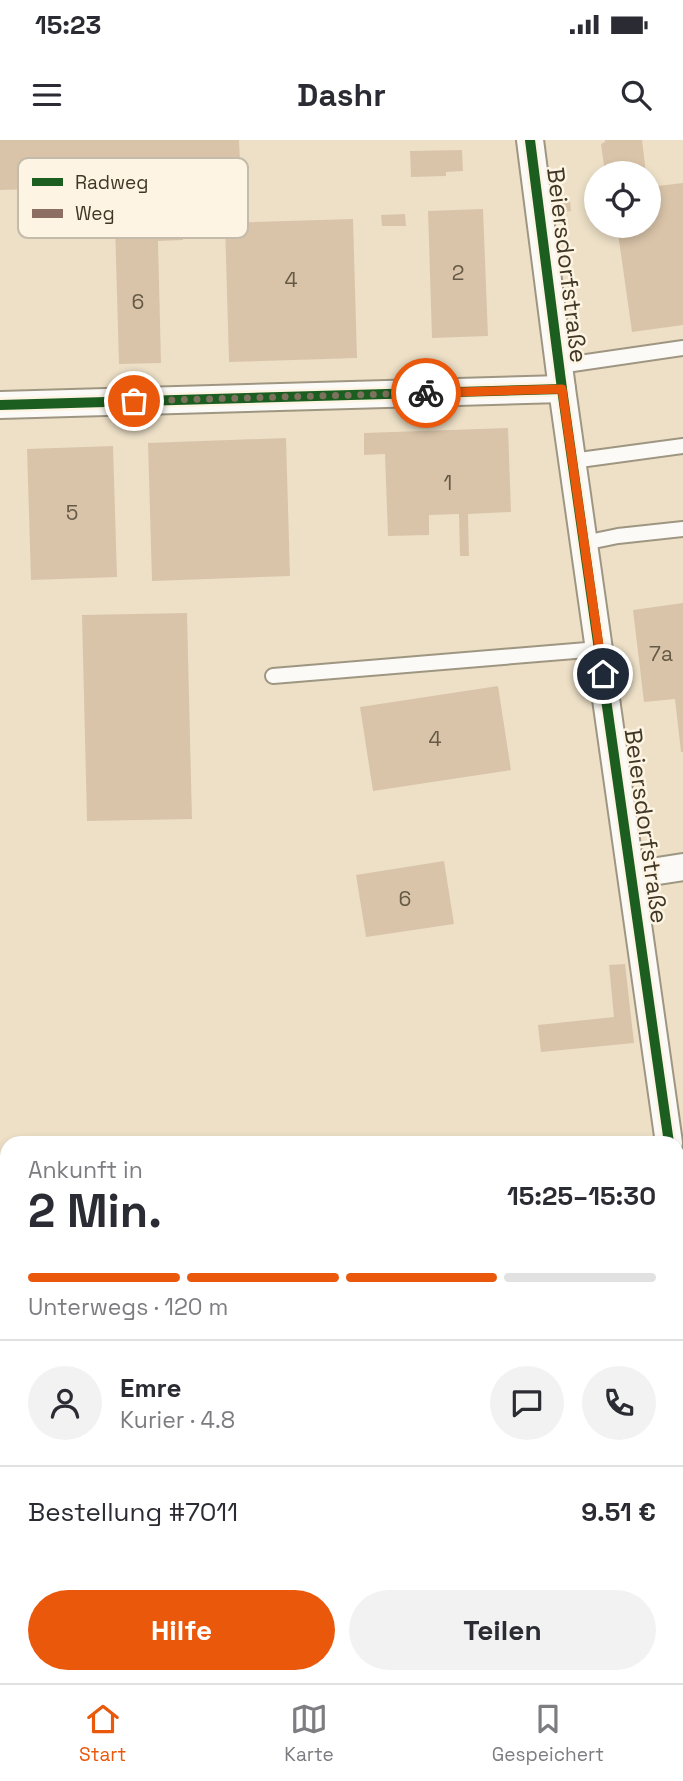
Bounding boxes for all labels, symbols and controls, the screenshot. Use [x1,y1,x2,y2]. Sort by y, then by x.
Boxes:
text: 15:23 [35,8,101,42]
text: Dashr [297,75,386,115]
icon: menu [28,76,66,114]
icon: search [617,76,655,114]
legend [18,158,248,238]
map controls [584,161,661,238]
button: locate [584,161,661,238]
street label: Beiersdorfstraße [540,166,595,364]
text: Radweg [75,170,148,195]
text: Weg [75,201,115,226]
house number: 2 [452,259,464,286]
house number: 4 [284,266,298,293]
house number: 6 [132,288,144,315]
courier [391,358,461,428]
pin [104,371,164,431]
icon: bike [407,374,445,412]
icon: bag [115,382,153,420]
house number: 1 [444,469,452,496]
house number: 5 [66,499,78,526]
house number: 7a [649,640,673,667]
pin [573,644,633,704]
icon: home [584,655,622,693]
house number: 4 [428,725,442,752]
street label: Beiersdorfstraße [617,726,676,925]
house number: 6 [399,885,411,912]
text: Ankunft in [28,1155,143,1185]
text: 15:25–15:30 [507,1179,656,1213]
text: 2 Min. [28,1182,162,1240]
text: Unterwegs · 120 m [28,1292,228,1322]
button: person [28,1366,102,1440]
button: chat [490,1366,564,1440]
button: phone [582,1366,656,1440]
text: Emre [120,1371,181,1405]
text: Kurier · 4.8 [120,1405,235,1435]
text: Bestellung #7011 [28,1495,238,1529]
text: 9.51 € [581,1495,656,1529]
button: Hilfe [28,1590,335,1670]
button: Teilen [349,1590,656,1670]
tab: Start [79,1700,126,1767]
tab: Karte [284,1700,334,1767]
tab: Gespeichert [492,1700,604,1767]

